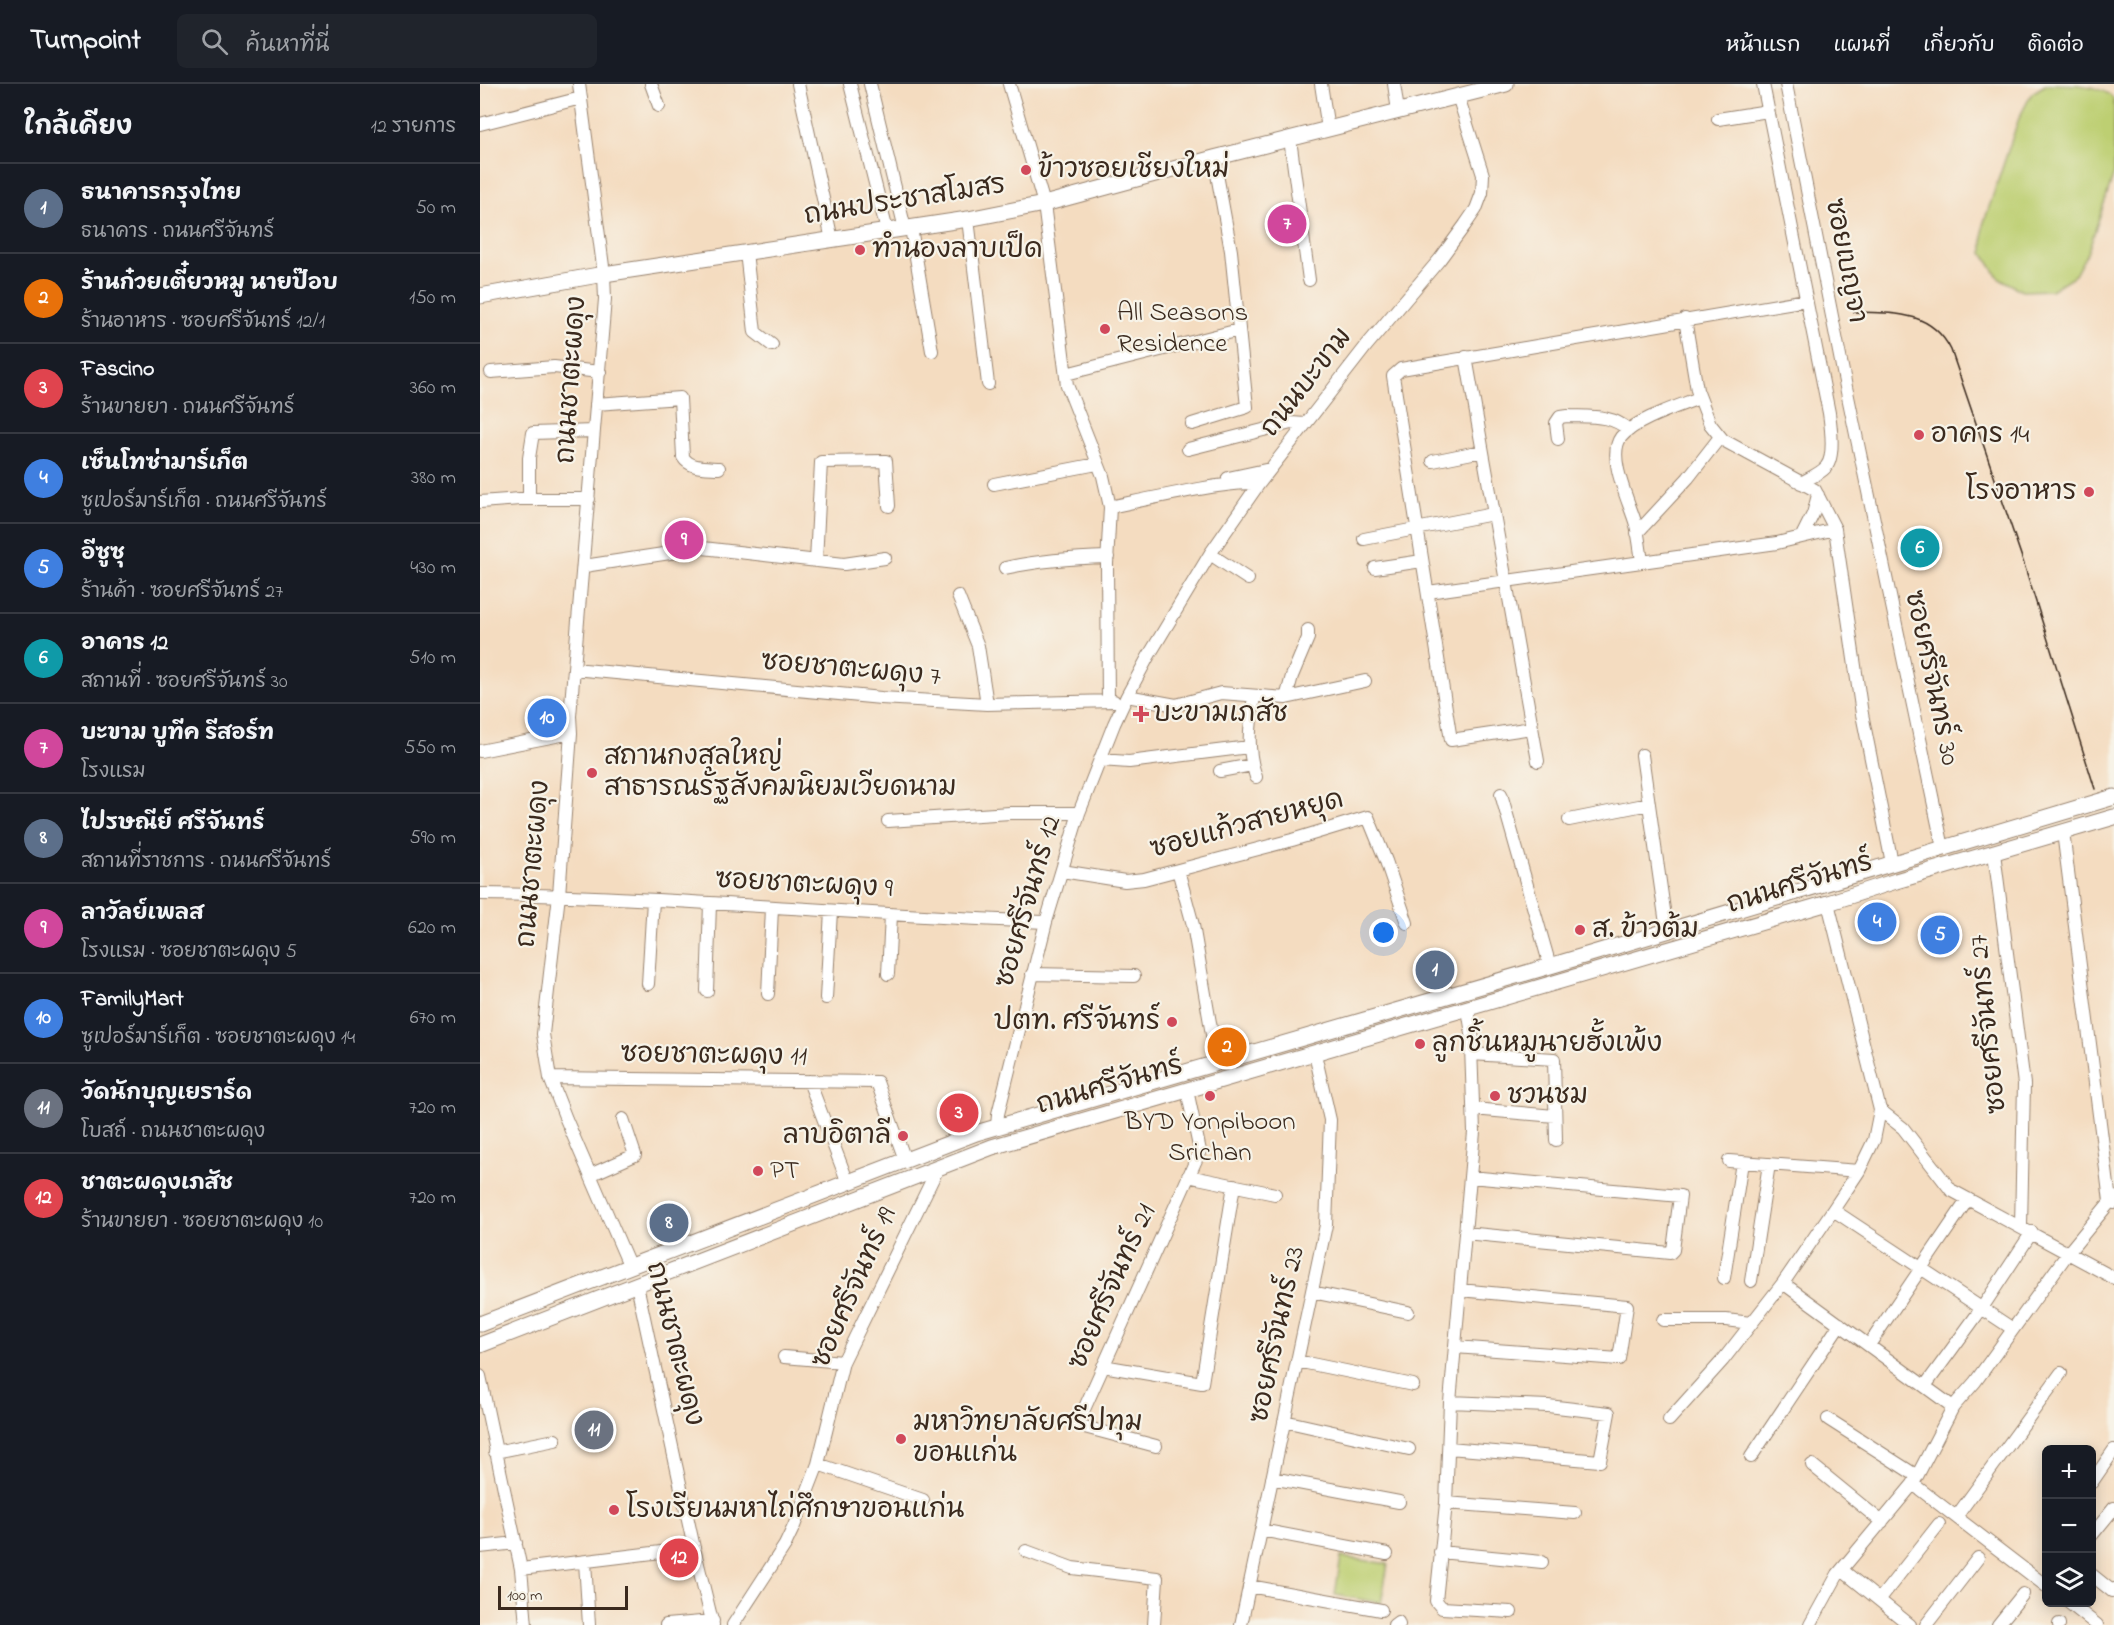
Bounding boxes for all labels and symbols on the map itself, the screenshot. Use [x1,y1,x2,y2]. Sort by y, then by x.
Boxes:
place label: ข้าวซอยเชียงใหม่ [1038,150,1229,190]
marker: ข้าวซอยเชียงใหม่ [1019,163,1033,177]
street label: ถนนประชาสโมสร [801,165,1008,236]
street label: ซอยเบญจา [1814,195,1876,327]
pin: 7 [1268,202,1306,246]
place label: ทำนองลาบเป็ด [872,230,1043,270]
marker: ทำนองลาบเป็ด [853,243,867,257]
place label: All Seasons Residence [1117,294,1248,364]
street label: ถนนชาตะผดุง [547,295,597,465]
street label: ถนนบะขาม [1252,320,1362,446]
marker: All Seasons Residence [1098,322,1112,336]
place label: อาคาร 14 [1931,416,2029,455]
marker: อาคาร 14 [1912,428,1926,442]
place label: โรงอาหาร [1965,472,2077,512]
marker: โรงอาหาร [2082,485,2096,499]
pin: 9 [664,518,704,562]
pin: 6 [1900,526,1940,570]
street label: ซอยศรีจันทร์ 30 [1893,587,1970,769]
street label: ซอยชาตะผดุง 7 [759,643,943,697]
place label: บะขามเภสัช [1153,695,1288,734]
pin: 10 [528,696,566,740]
marker: บะขามเภสัช [1134,707,1148,721]
place label: สถานกงสุลใหญ่ สาธารณรัฐสังคมนิยมเวียดนาม [604,737,957,808]
marker: สถานกงสุลใหญ่ สาธารณรัฐสังคมนิยมเวียดนาม [585,766,599,780]
street label: ถนนชาตะผดุง [507,779,561,949]
street label: ซอยแก้วสายหยุด [1146,780,1348,870]
street label: ซอยศรีจันทร์ 12 [985,811,1072,993]
street label: ถนนศรีจันทร์ [1722,842,1878,925]
street label: ซอยชาตะผดุง 9 [714,861,894,909]
pin: 4 [1858,900,1896,944]
place label: ส. ข้าวต้ม [1592,911,1699,950]
pin: 5 [1920,912,1960,958]
your location [1369,918,1398,947]
marker: ส. ข้าวต้ม [1573,923,1587,937]
street label: ซอยศรีจันทร์ 27 [1959,933,2018,1116]
pin: 1 [1416,948,1454,992]
place label: ปตท. ศรีจันทร์ [994,1002,1160,1042]
marker: ปตท. ศรีจันทร์ [1165,1015,1179,1029]
place label: ลูกชิ้นหมูนายฮั้งเพ้ง [1432,1018,1662,1064]
pin: 2 [1208,1024,1246,1070]
street label: ซอยชาตะผดุง 11 [620,1035,808,1077]
marker: ลูกชิ้นหมูนายฮั้งเพ้ง [1413,1037,1427,1051]
street label: ถนนศรีจันทร์ [1032,1045,1188,1126]
place label: ชวนชม [1507,1077,1588,1116]
marker: BYD Yonpiboon Srichan [1203,1089,1217,1103]
marker: ชวนชม [1488,1089,1502,1103]
pin: 3 [940,1090,978,1136]
place label: BYD Yonpiboon Srichan [1123,1103,1296,1173]
place label: ลาบอิตาลี [782,1117,891,1156]
marker: ลาบอิตาลี [896,1129,910,1143]
place label: PT [770,1152,799,1191]
marker: PT [751,1164,765,1178]
street label: ซอยศรีจันทร์ 21 [1058,1198,1167,1376]
pin: 8 [650,1200,688,1246]
street label: ซอยศรีจันทร์ 19 [801,1201,908,1375]
street label: ซอยศรีจันทร์ 23 [1239,1243,1316,1427]
street label: ถนนชาตะผดุง [635,1258,713,1430]
place label: มหาวิทยาลัยศรีปทุม ขอนแก่น [913,1404,1143,1474]
pin: 11 [574,1408,614,1452]
marker: มหาวิทยาลัยศรีปทุม ขอนแก่น [894,1432,908,1446]
place label: โรงเรียนมหาไถ่ศึกษาขอนแก่น [626,1490,964,1530]
marker: โรงเรียนมหาไถ่ศึกษาขอนแก่น [607,1503,621,1517]
pin: 12 [660,1536,698,1580]
scale bar [498,1583,628,1610]

